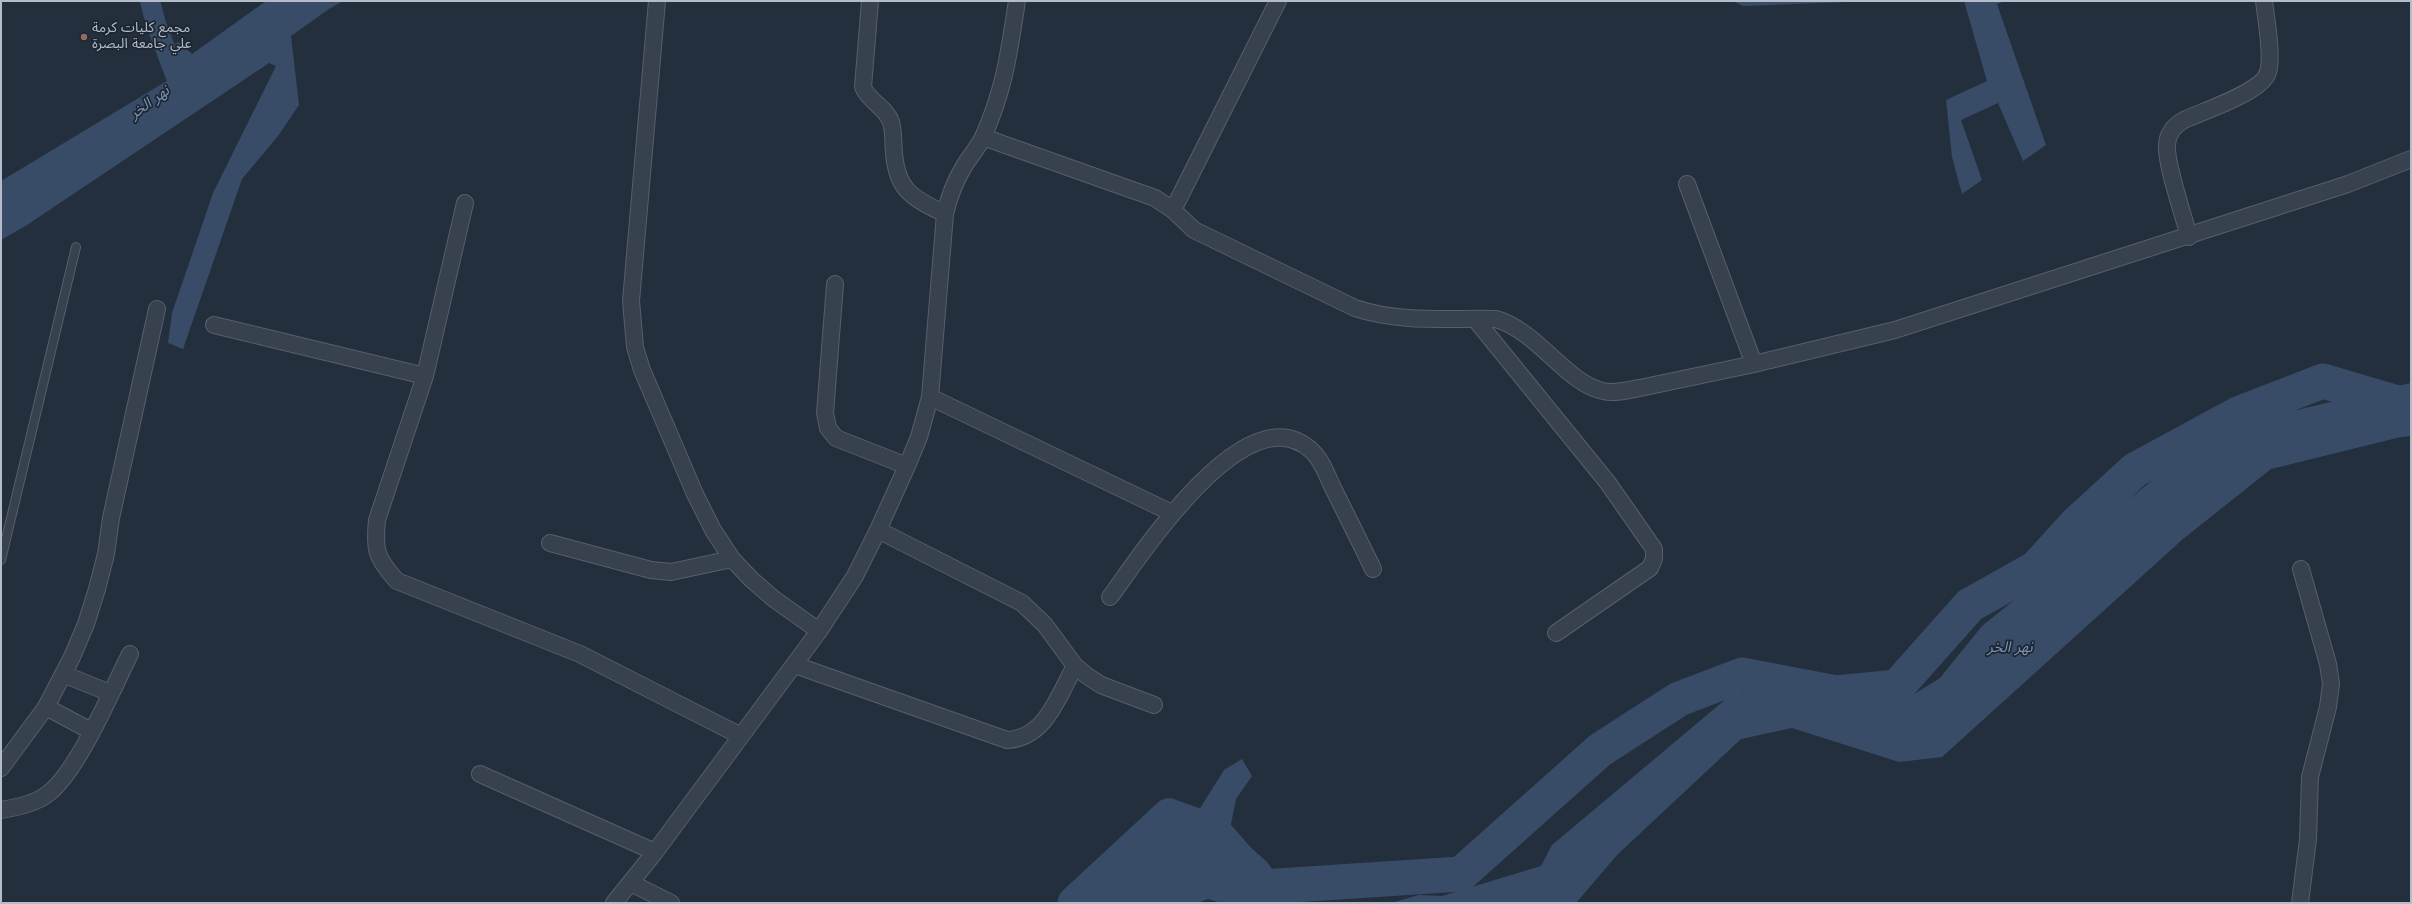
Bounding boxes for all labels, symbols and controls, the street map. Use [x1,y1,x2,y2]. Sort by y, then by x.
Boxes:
place label: مجمع كليات كرمة علي جامعة البصرة [92,21,191,54]
marker: مجمع كليات كرمة علي جامعة البصرة [79,32,89,42]
water label: نهر الخر [126,82,174,124]
water label: نهر الخر [1987,639,2033,657]

